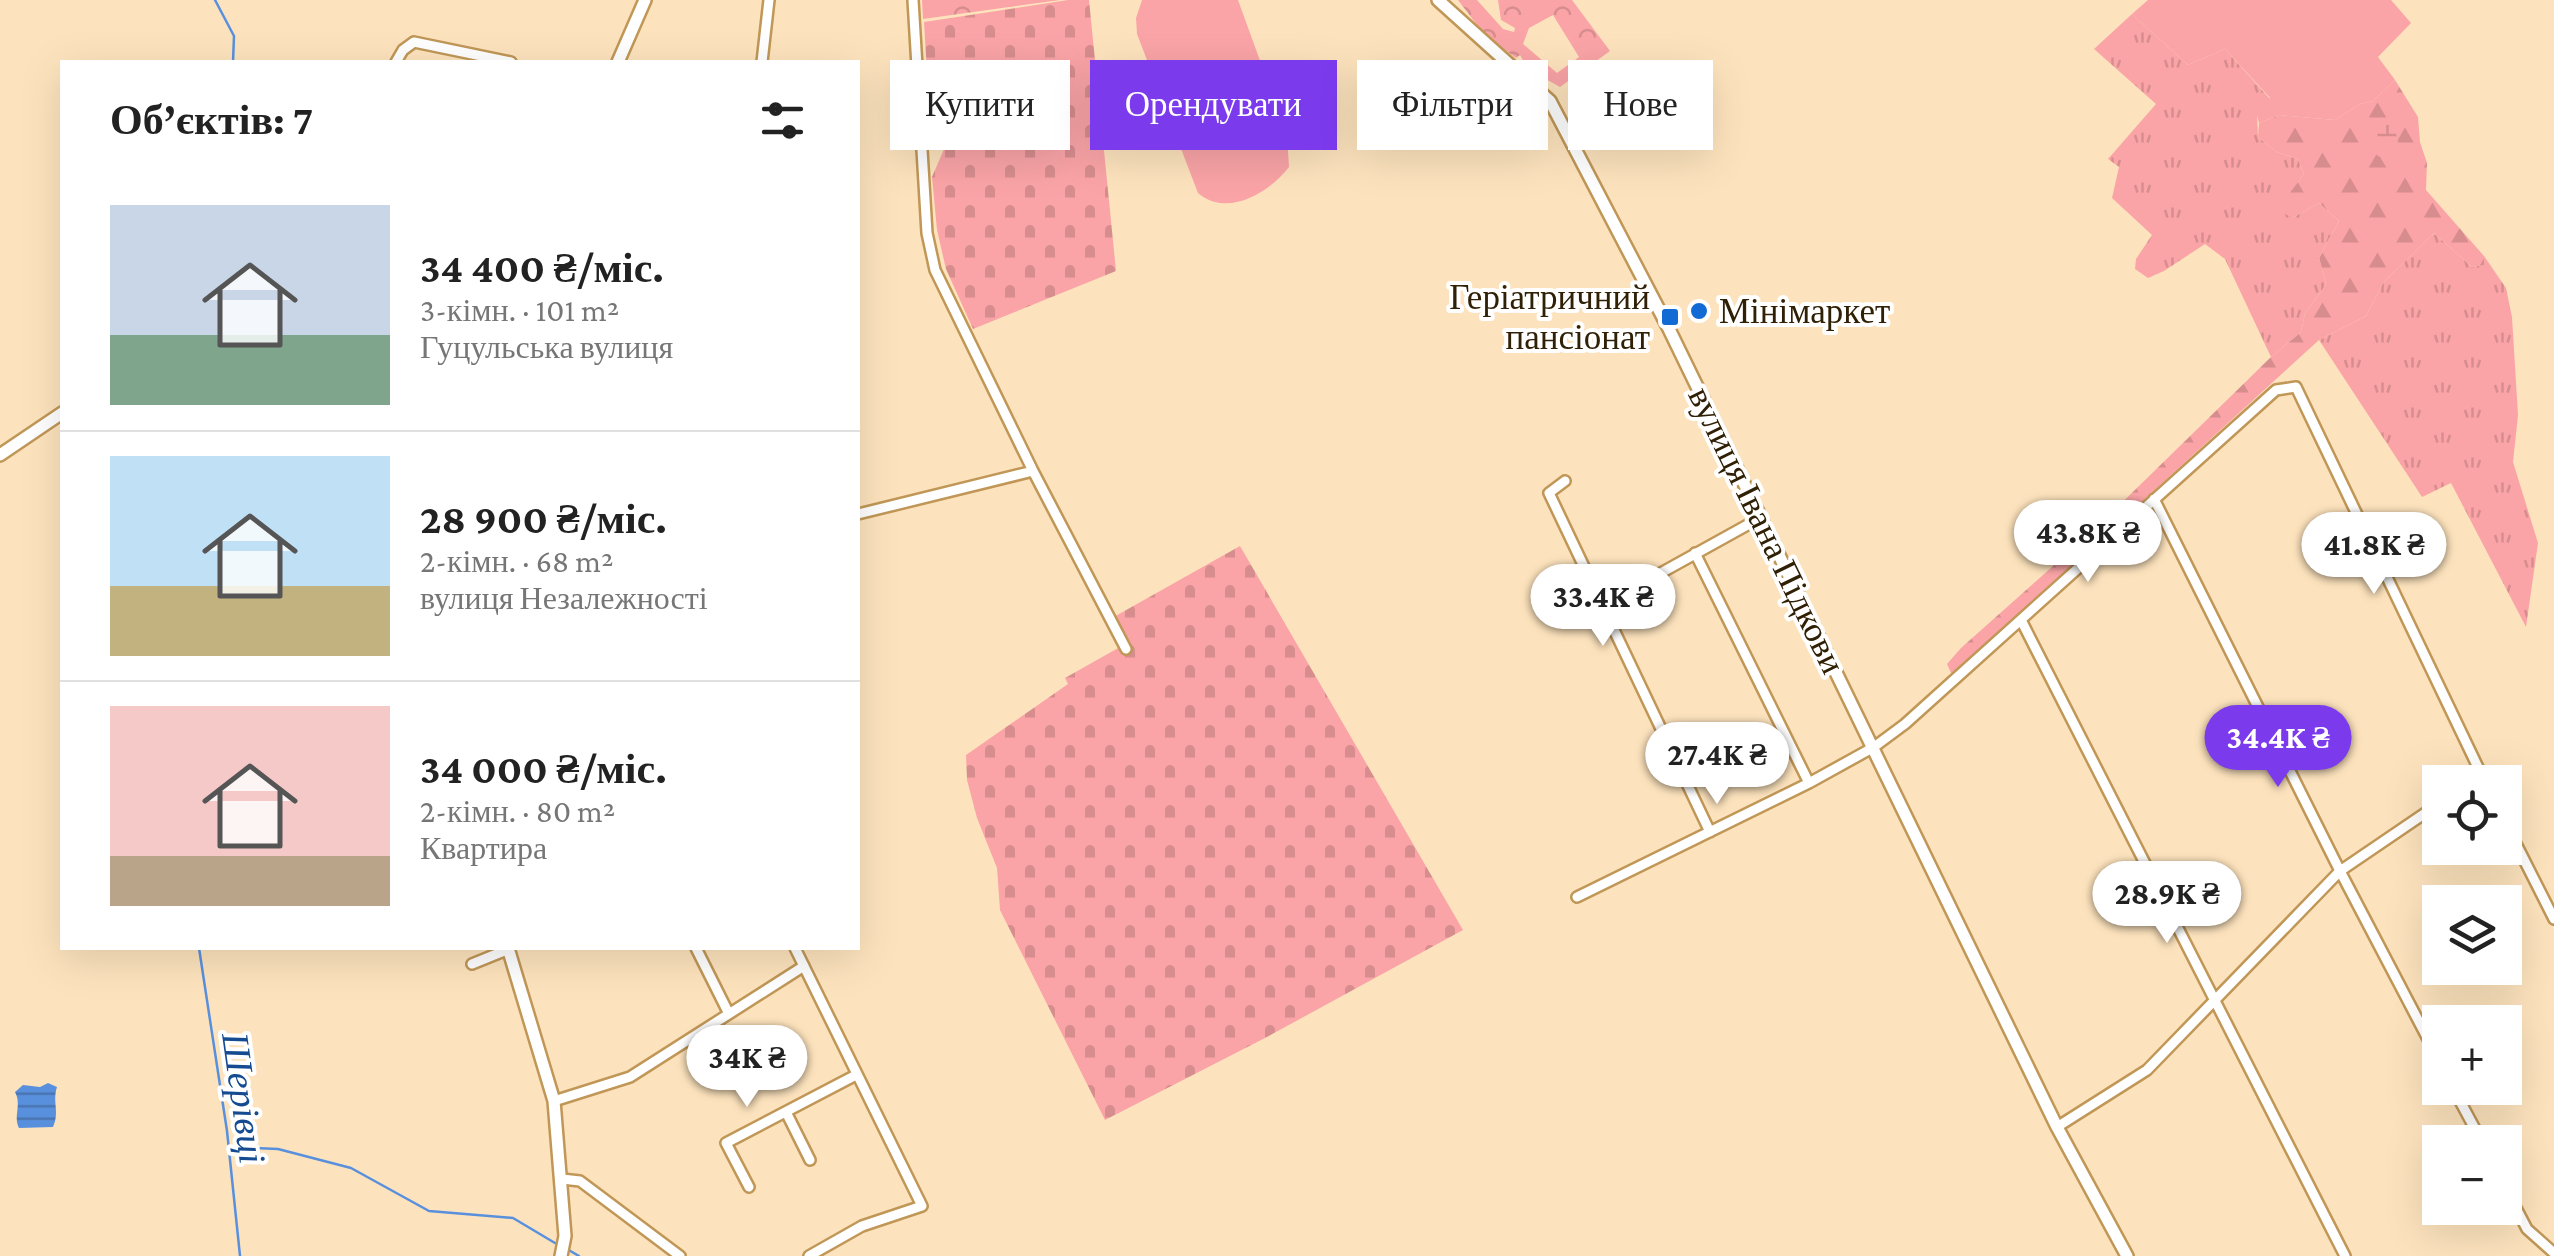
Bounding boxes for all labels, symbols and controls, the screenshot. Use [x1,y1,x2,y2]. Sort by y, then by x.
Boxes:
chip: Купити [890,60,1070,150]
chip: Орендувати [1090,60,1337,150]
chip: Фільтри [1357,60,1548,150]
chip: Нове [1568,60,1713,150]
icon: filters [755,93,810,148]
text: Об’єктів: 7 [110,96,313,143]
text: 34 400 ₴/міс. [420,244,664,291]
icon: home [190,245,310,365]
place label: Геріатричний пансіонат [1449,278,1650,357]
text: 3-кімн. · 101 m² [420,292,619,328]
place label: Мінімаркет [1719,292,1890,331]
marker: Мінімаркет [1688,300,1710,322]
marker: Геріатричний пансіонат [1659,306,1681,328]
text: Гуцульська вулиця [420,329,673,365]
street label: вулиця Івана Підкови [1680,381,1853,680]
text: 28 900 ₴/міс. [420,495,667,542]
icon: home [190,496,310,616]
pin: 43.8K ₴ [1996,500,2180,585]
pin: 41.8K ₴ [2282,512,2466,597]
text: 43.8K ₴ [2036,514,2140,550]
text: 41.8K ₴ [2323,526,2425,562]
text: 2-кімн. · 68 m² [420,543,613,579]
pin: 33.4K ₴ [1511,564,1695,649]
text: 33.4K ₴ [1553,578,1654,614]
text: вулиця Незалежності [420,580,708,616]
pin: 34.4K ₴ [2186,705,2370,790]
text: 34.4K ₴ [2227,719,2329,755]
pin: 27.4K ₴ [1625,722,1809,807]
text: 27.4K ₴ [1667,736,1767,772]
text: 34 000 ₴/міс. [420,745,667,792]
icon: home [190,746,310,866]
map controls [2422,765,2522,1225]
button: locate [2422,765,2522,865]
text: 2-кімн. · 80 m² [420,793,615,829]
text: Квартира [420,830,547,866]
pin: 28.9K ₴ [2075,861,2259,946]
text: 28.9K ₴ [2114,875,2220,911]
button: layers [2422,885,2522,985]
button: + [2422,1005,2522,1105]
pin: 34K ₴ [677,1025,817,1110]
water label: Шерівці [214,1029,274,1166]
text: 34K ₴ [708,1039,786,1075]
button: − [2422,1125,2522,1225]

